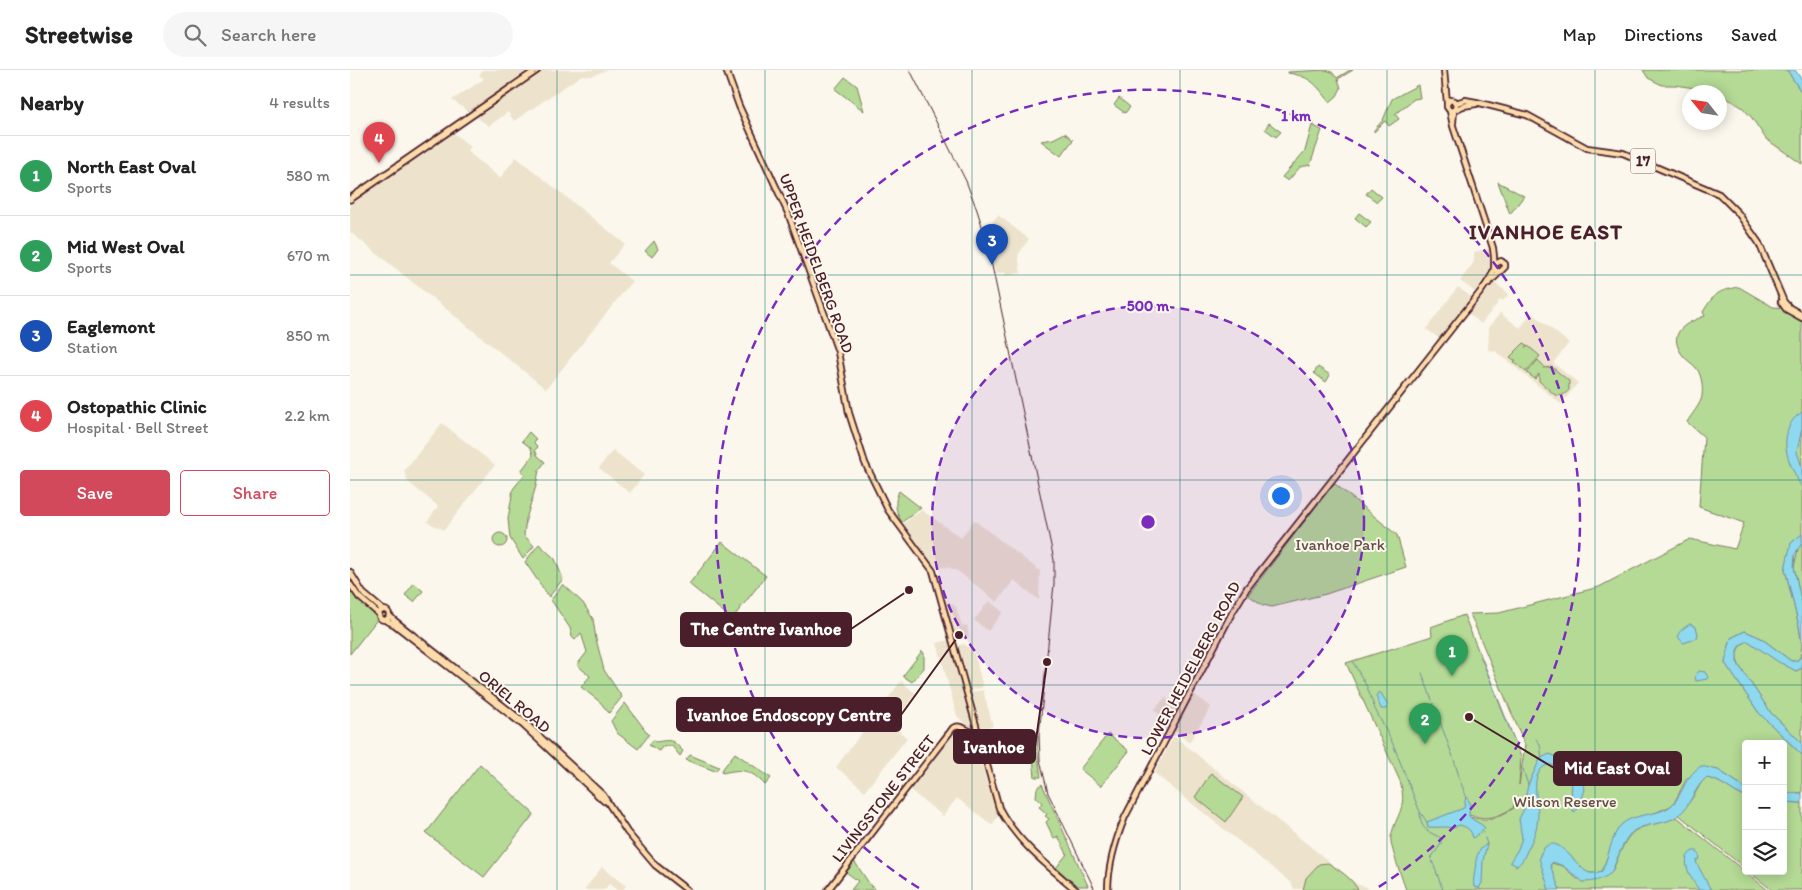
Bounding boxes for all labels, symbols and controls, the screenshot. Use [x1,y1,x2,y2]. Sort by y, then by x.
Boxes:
search box [163,12,513,57]
text: Streetwise [25,20,133,49]
icon: search [181,21,209,49]
text: Search here [221,23,316,46]
text: Map [1563,24,1596,46]
text: Directions [1624,24,1703,46]
text: Saved [1731,24,1777,46]
north arrow [1682,85,1727,130]
text: Nearby [20,90,84,115]
text: 4 results [269,93,330,112]
text: 1 km [1281,107,1312,125]
pin: 4 [363,122,395,163]
road number: 17 [1630,148,1656,174]
text: North East Oval [67,155,196,178]
text: 1 [32,166,40,185]
text: 580 m [286,166,330,185]
street label: UPPER HEIDELBERG ROAD [775,171,858,356]
text: Sports [67,178,112,197]
district label: IVANHOE EAST [1469,219,1623,244]
pin: 3 [976,224,1008,265]
text: Mid West Oval [67,235,185,258]
text: 2 [32,246,40,265]
text: 670 m [287,246,330,265]
text: Sports [67,258,112,277]
text: 500 m [1127,297,1170,315]
text: Eaglemont [67,315,155,338]
text: 3 [32,326,40,345]
text: 850 m [286,326,330,345]
text: Station [67,338,118,357]
text: Ostopathic Clinic [67,395,207,418]
text: 4 [31,406,41,425]
text: 2.2 km [284,406,330,425]
text: Hospital · Bell Street [67,418,208,437]
button: Save [20,470,170,516]
button: Share [180,470,330,516]
your location [1268,483,1294,509]
centre of rings [1139,513,1157,531]
park label: Ivanhoe Park [1295,535,1385,554]
street label: LOWER HEIDELBERG ROAD [1137,578,1244,758]
callout: The Centre Ivanhoe [681,613,851,646]
text: The Centre Ivanhoe [690,618,842,640]
pin: 1 [1436,635,1468,676]
street label: ORIEL ROAD [475,666,555,737]
callout: Ivanhoe Endoscopy Centre [677,698,901,731]
pin: 2 [1409,703,1441,744]
text: Ivanhoe Endoscopy Centre [687,704,892,726]
callout: Ivanhoe [954,730,1035,763]
street label: LIVINGSTONE STREET [828,731,939,866]
text: Ivanhoe [963,736,1025,758]
map controls [1742,740,1787,875]
button: + [1742,740,1787,785]
callout: Mid East Oval [1554,752,1681,785]
text: Mid East Oval [1564,757,1671,779]
button: − [1742,785,1787,830]
park label: Wilson Reserve [1513,792,1617,811]
button: layers [1742,830,1787,875]

